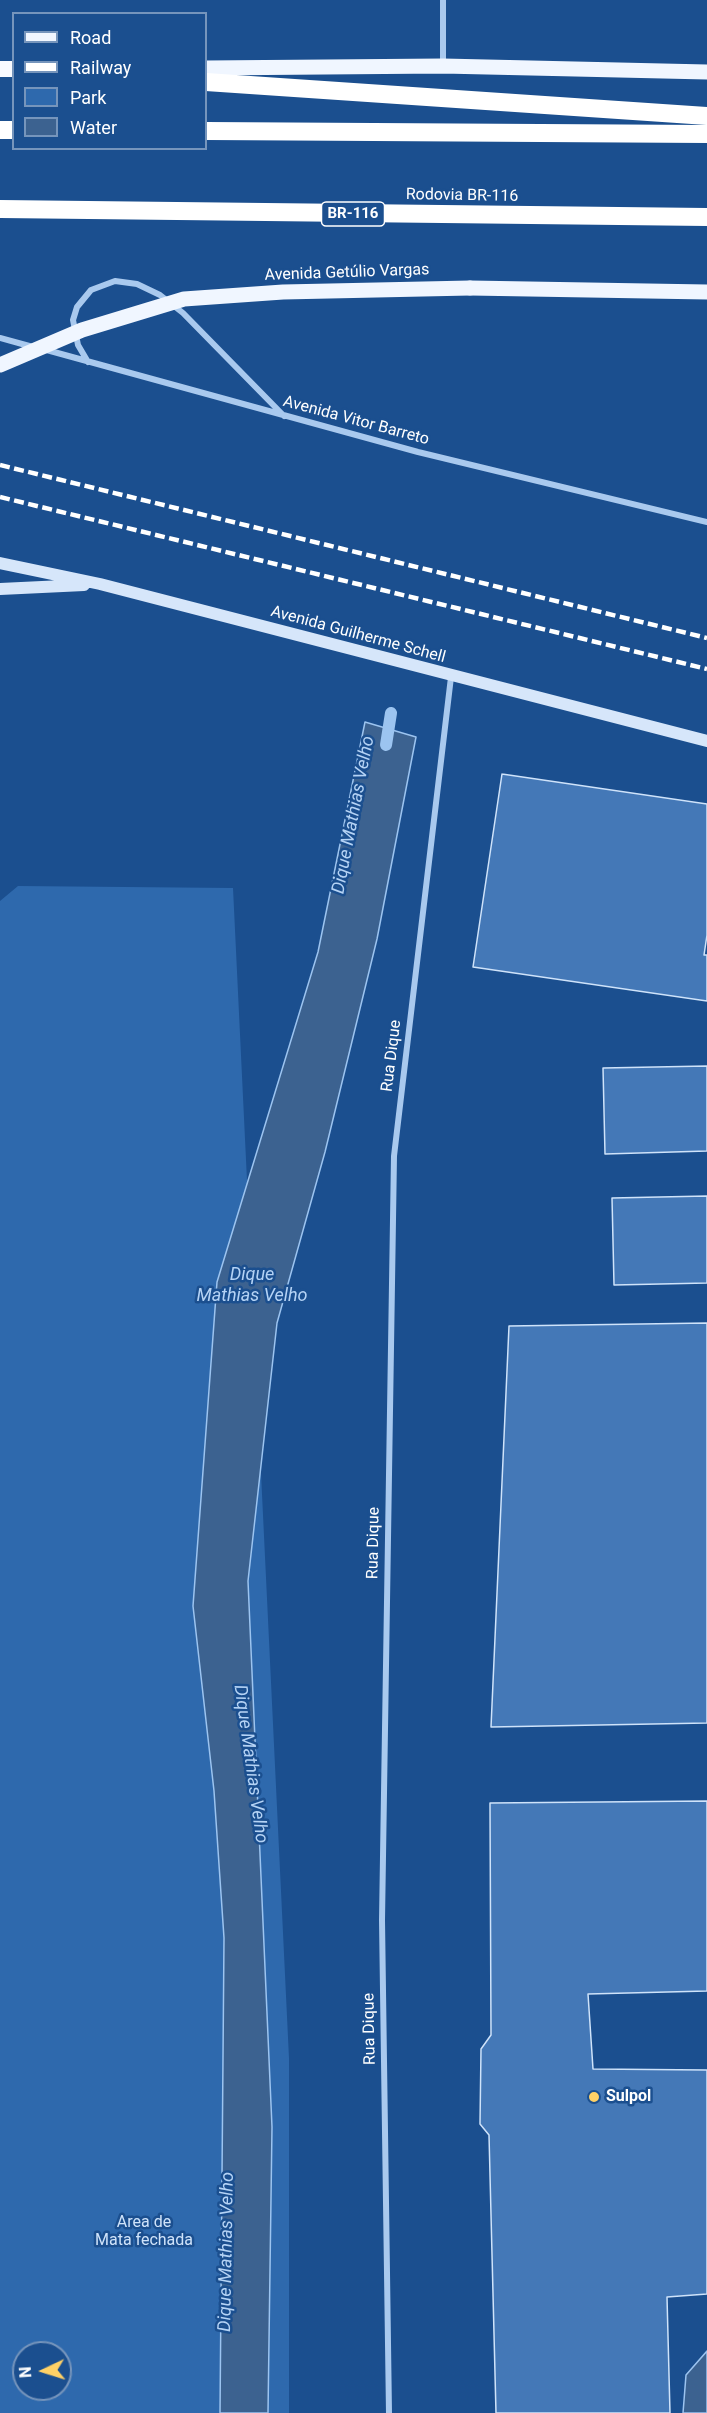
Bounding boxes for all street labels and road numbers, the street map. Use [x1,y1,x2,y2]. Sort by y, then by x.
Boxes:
street label: Rodovia BR-116 [406,185,518,207]
road number: BR-116 [322,202,385,226]
street label: Avenida Getúlio Vargas [264,261,430,285]
street label: Avenida Vitor Barreto [281,392,431,450]
street label: Avenida Guilherme Schell [268,602,448,668]
street label: Rua Dique [378,1019,406,1093]
street label: Rua Dique [364,1507,384,1579]
street label: Rua Dique [360,1993,380,2065]

